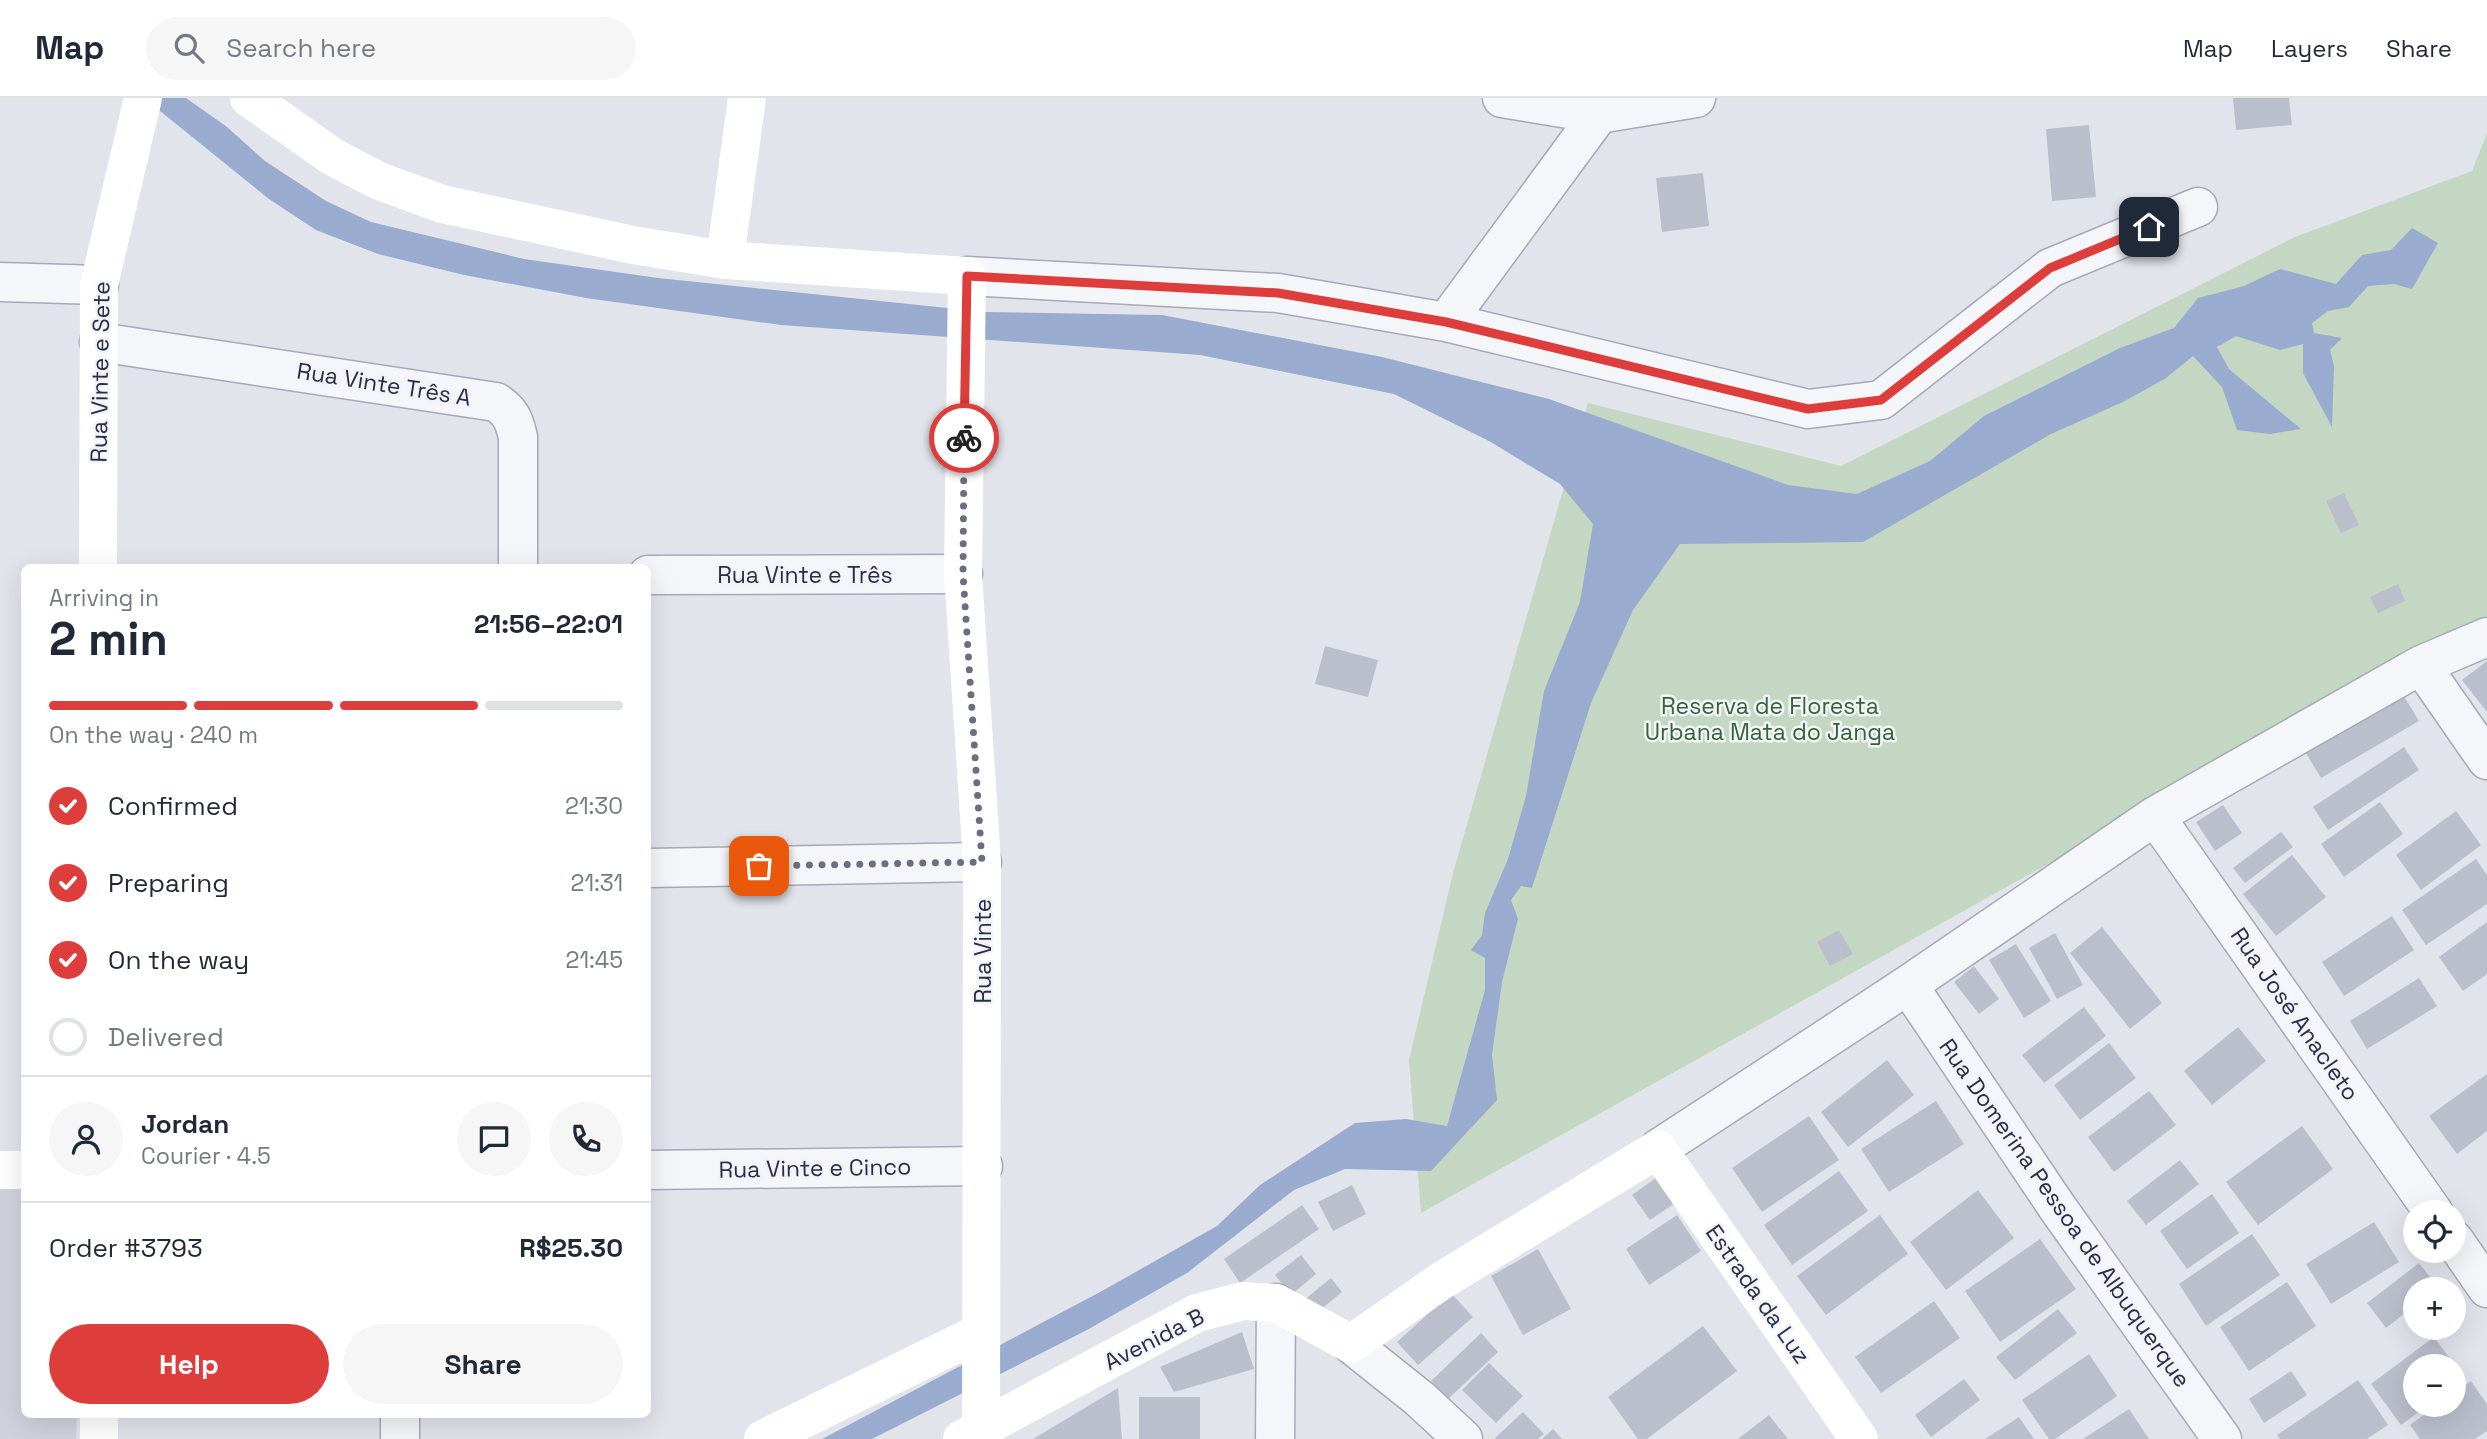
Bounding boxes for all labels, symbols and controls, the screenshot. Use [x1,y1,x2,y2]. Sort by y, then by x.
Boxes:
search box [146,17,636,80]
text: Map [35,27,104,69]
icon: search [170,29,208,67]
text: Search here [226,31,376,65]
text: Map [2183,33,2233,64]
text: Layers [2271,33,2348,64]
text: Share [2386,33,2452,64]
pin [2119,197,2179,257]
icon: home [2130,208,2168,246]
street label: Rua Vinte e Sete [83,281,117,463]
street label: Rua Vinte Três A [295,355,473,413]
courier [929,403,999,473]
icon: bike [945,419,983,457]
street label: Rua Vinte e Três [717,560,893,590]
text: Arriving in [49,583,159,613]
text: 21:56–22:01 [474,607,623,641]
text: 2 min [49,610,168,668]
park label: Reserva de Floresta Urbana Mata do Janga [1645,691,1895,747]
text: On the way · 240 m [49,720,258,750]
icon: check [49,787,87,825]
text: Confirmed [108,789,238,823]
text: 21:30 [565,791,623,821]
pin [729,836,789,896]
icon: bag [740,847,778,885]
icon: check [49,864,87,902]
text: Preparing [108,866,229,900]
text: 21:31 [571,868,623,898]
street label: Rua Vinte [968,899,998,1003]
street label: Rua José Anacleto [2224,922,2366,1106]
icon: check [49,941,87,979]
text: On the way [108,943,249,977]
text: 21:45 [566,945,623,975]
text: Delivered [108,1020,224,1054]
street label: Rua Domerina Pessoa de Albuquerque [1933,1033,2197,1393]
button: person [49,1102,123,1176]
button: chat [457,1102,531,1176]
button: phone [549,1102,623,1176]
text: Jordan [141,1107,229,1141]
text: Courier · 4.5 [141,1141,271,1171]
street label: Rua Vinte e Cinco [718,1151,912,1185]
map controls [2403,1200,2466,1417]
button: locate [2403,1200,2466,1263]
street label: Estrada da Luz [1699,1219,1817,1369]
text: Order #3793 [49,1231,203,1265]
text: R$25.30 [519,1231,623,1265]
button: + [2403,1277,2466,1340]
street label: Avenida B [1099,1301,1209,1377]
button: Help [49,1324,329,1404]
button: Share [343,1324,623,1404]
button: − [2403,1354,2466,1417]

